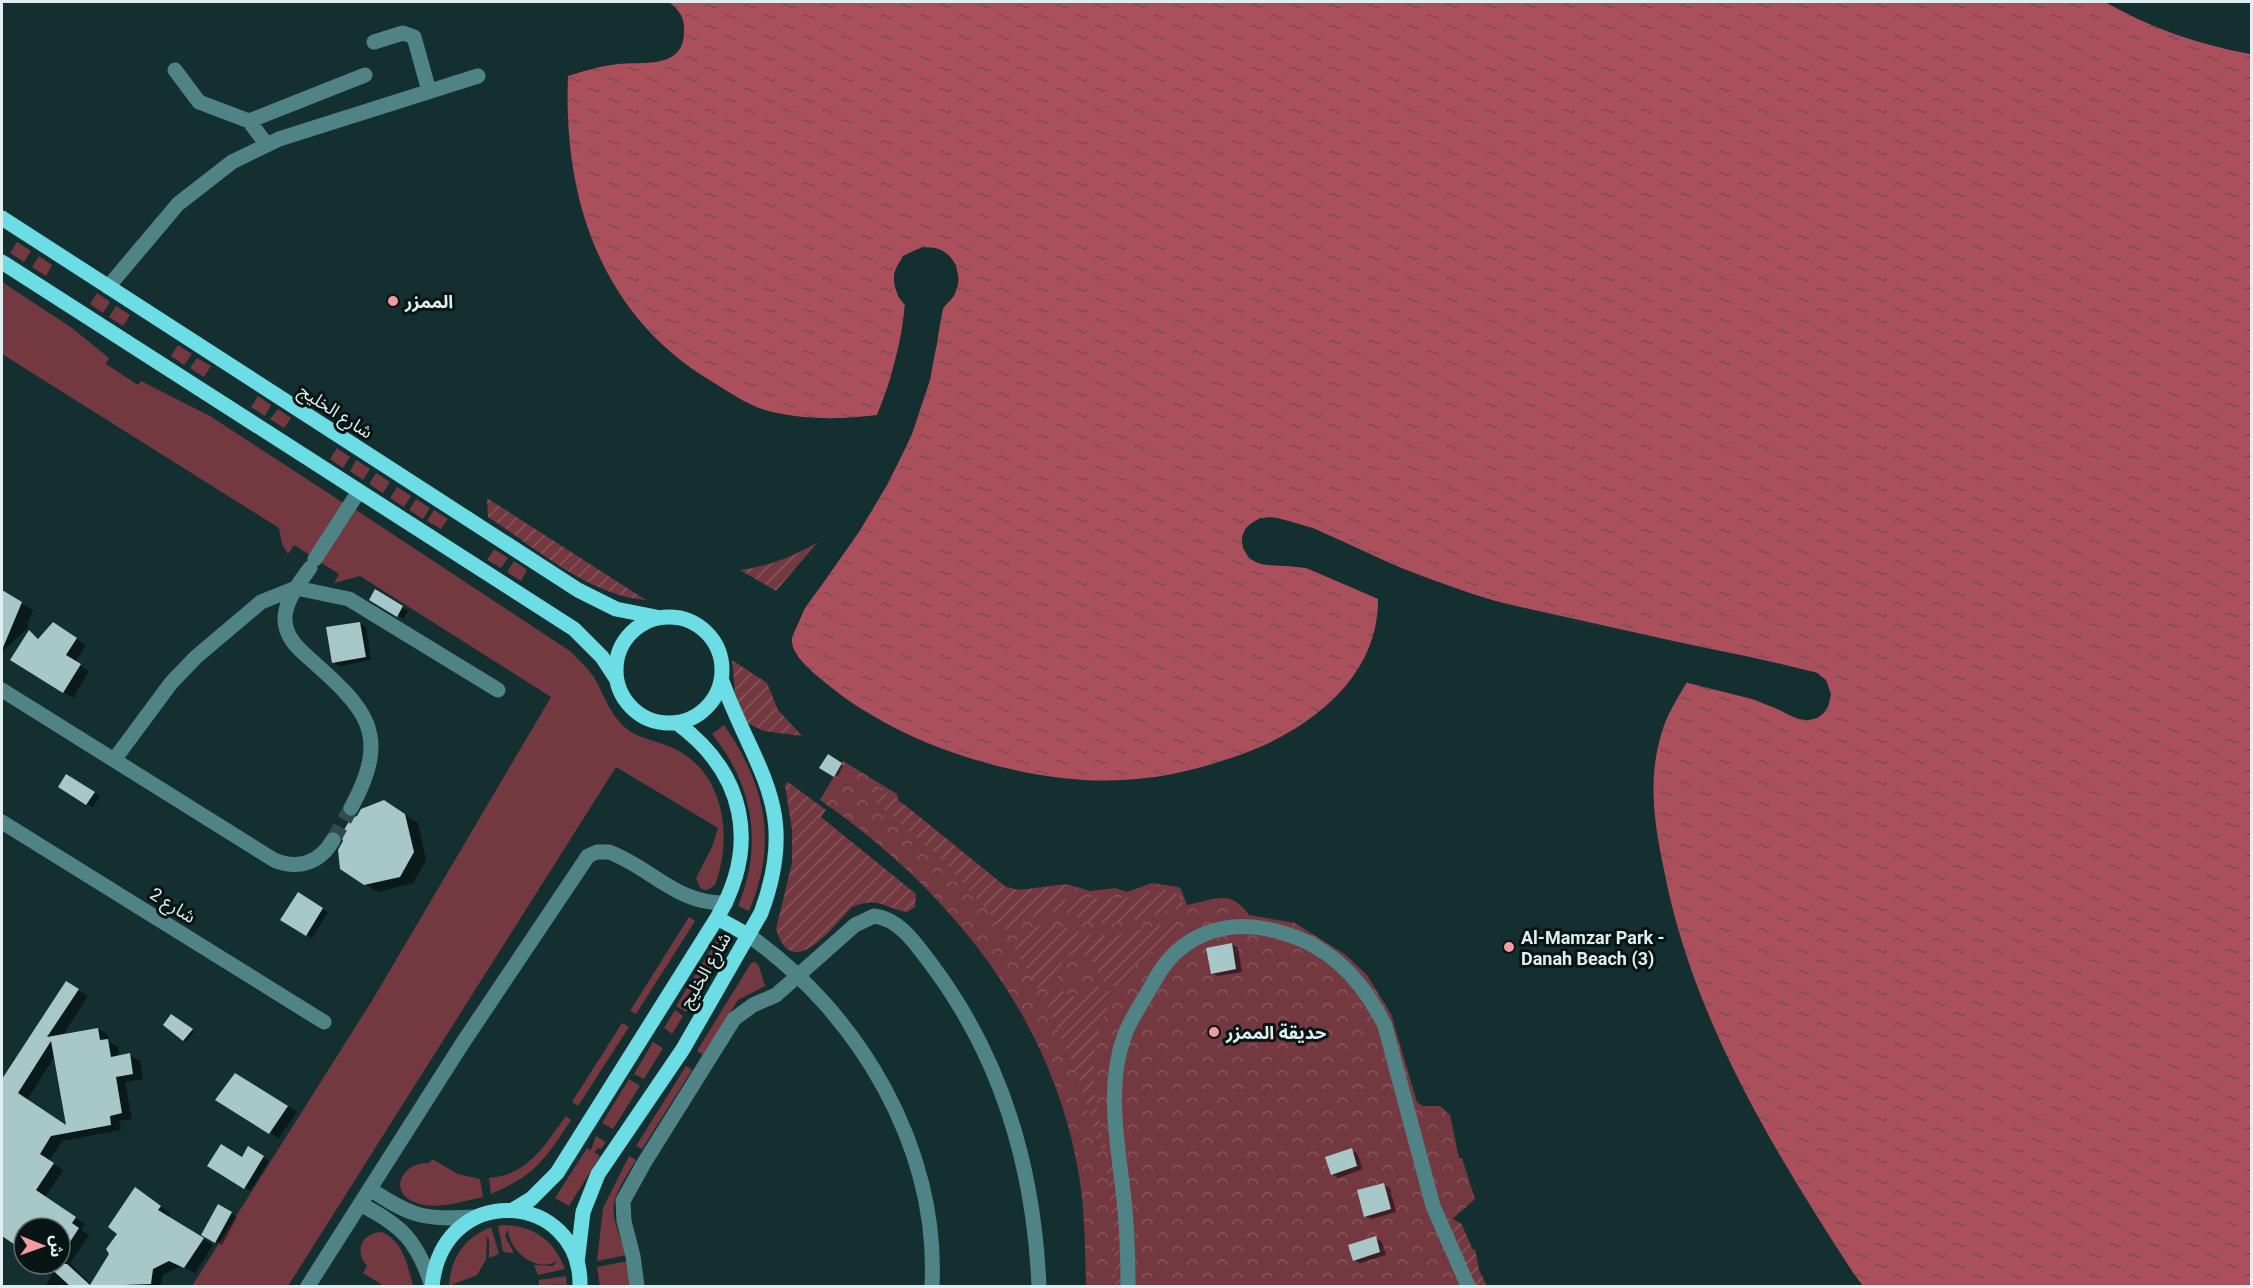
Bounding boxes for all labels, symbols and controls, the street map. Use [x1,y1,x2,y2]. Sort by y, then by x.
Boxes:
place label: الممزر [404,291,453,313]
marker: الممزر [386,294,400,308]
street label: شارع الخليج [293,379,377,446]
street label: شارع 2 [144,883,200,930]
place label: Al-Mamzar Park - Danah Beach (3) [1521,927,1665,970]
street label: شارع الخليج [675,928,739,1014]
marker: Al-Mamzar Park - Danah Beach (3) [1502,940,1516,954]
place label: حديقة الممزر [1225,1022,1326,1044]
marker: حديقة الممزر [1207,1025,1221,1039]
north arrow [12,1216,72,1276]
text: ش [47,1235,66,1257]

